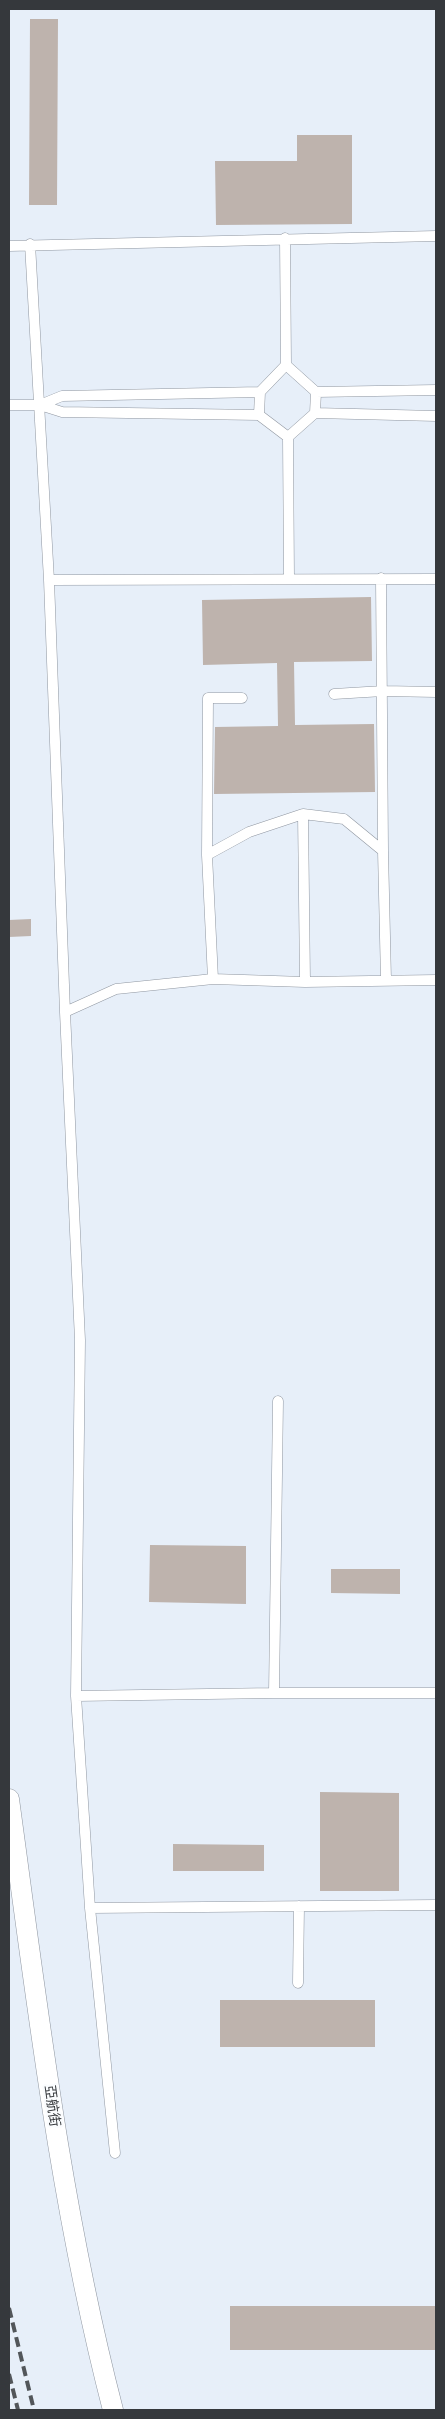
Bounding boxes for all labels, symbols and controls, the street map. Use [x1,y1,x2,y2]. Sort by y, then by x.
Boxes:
street label: 亞航街 [41,2084,63,2128]

